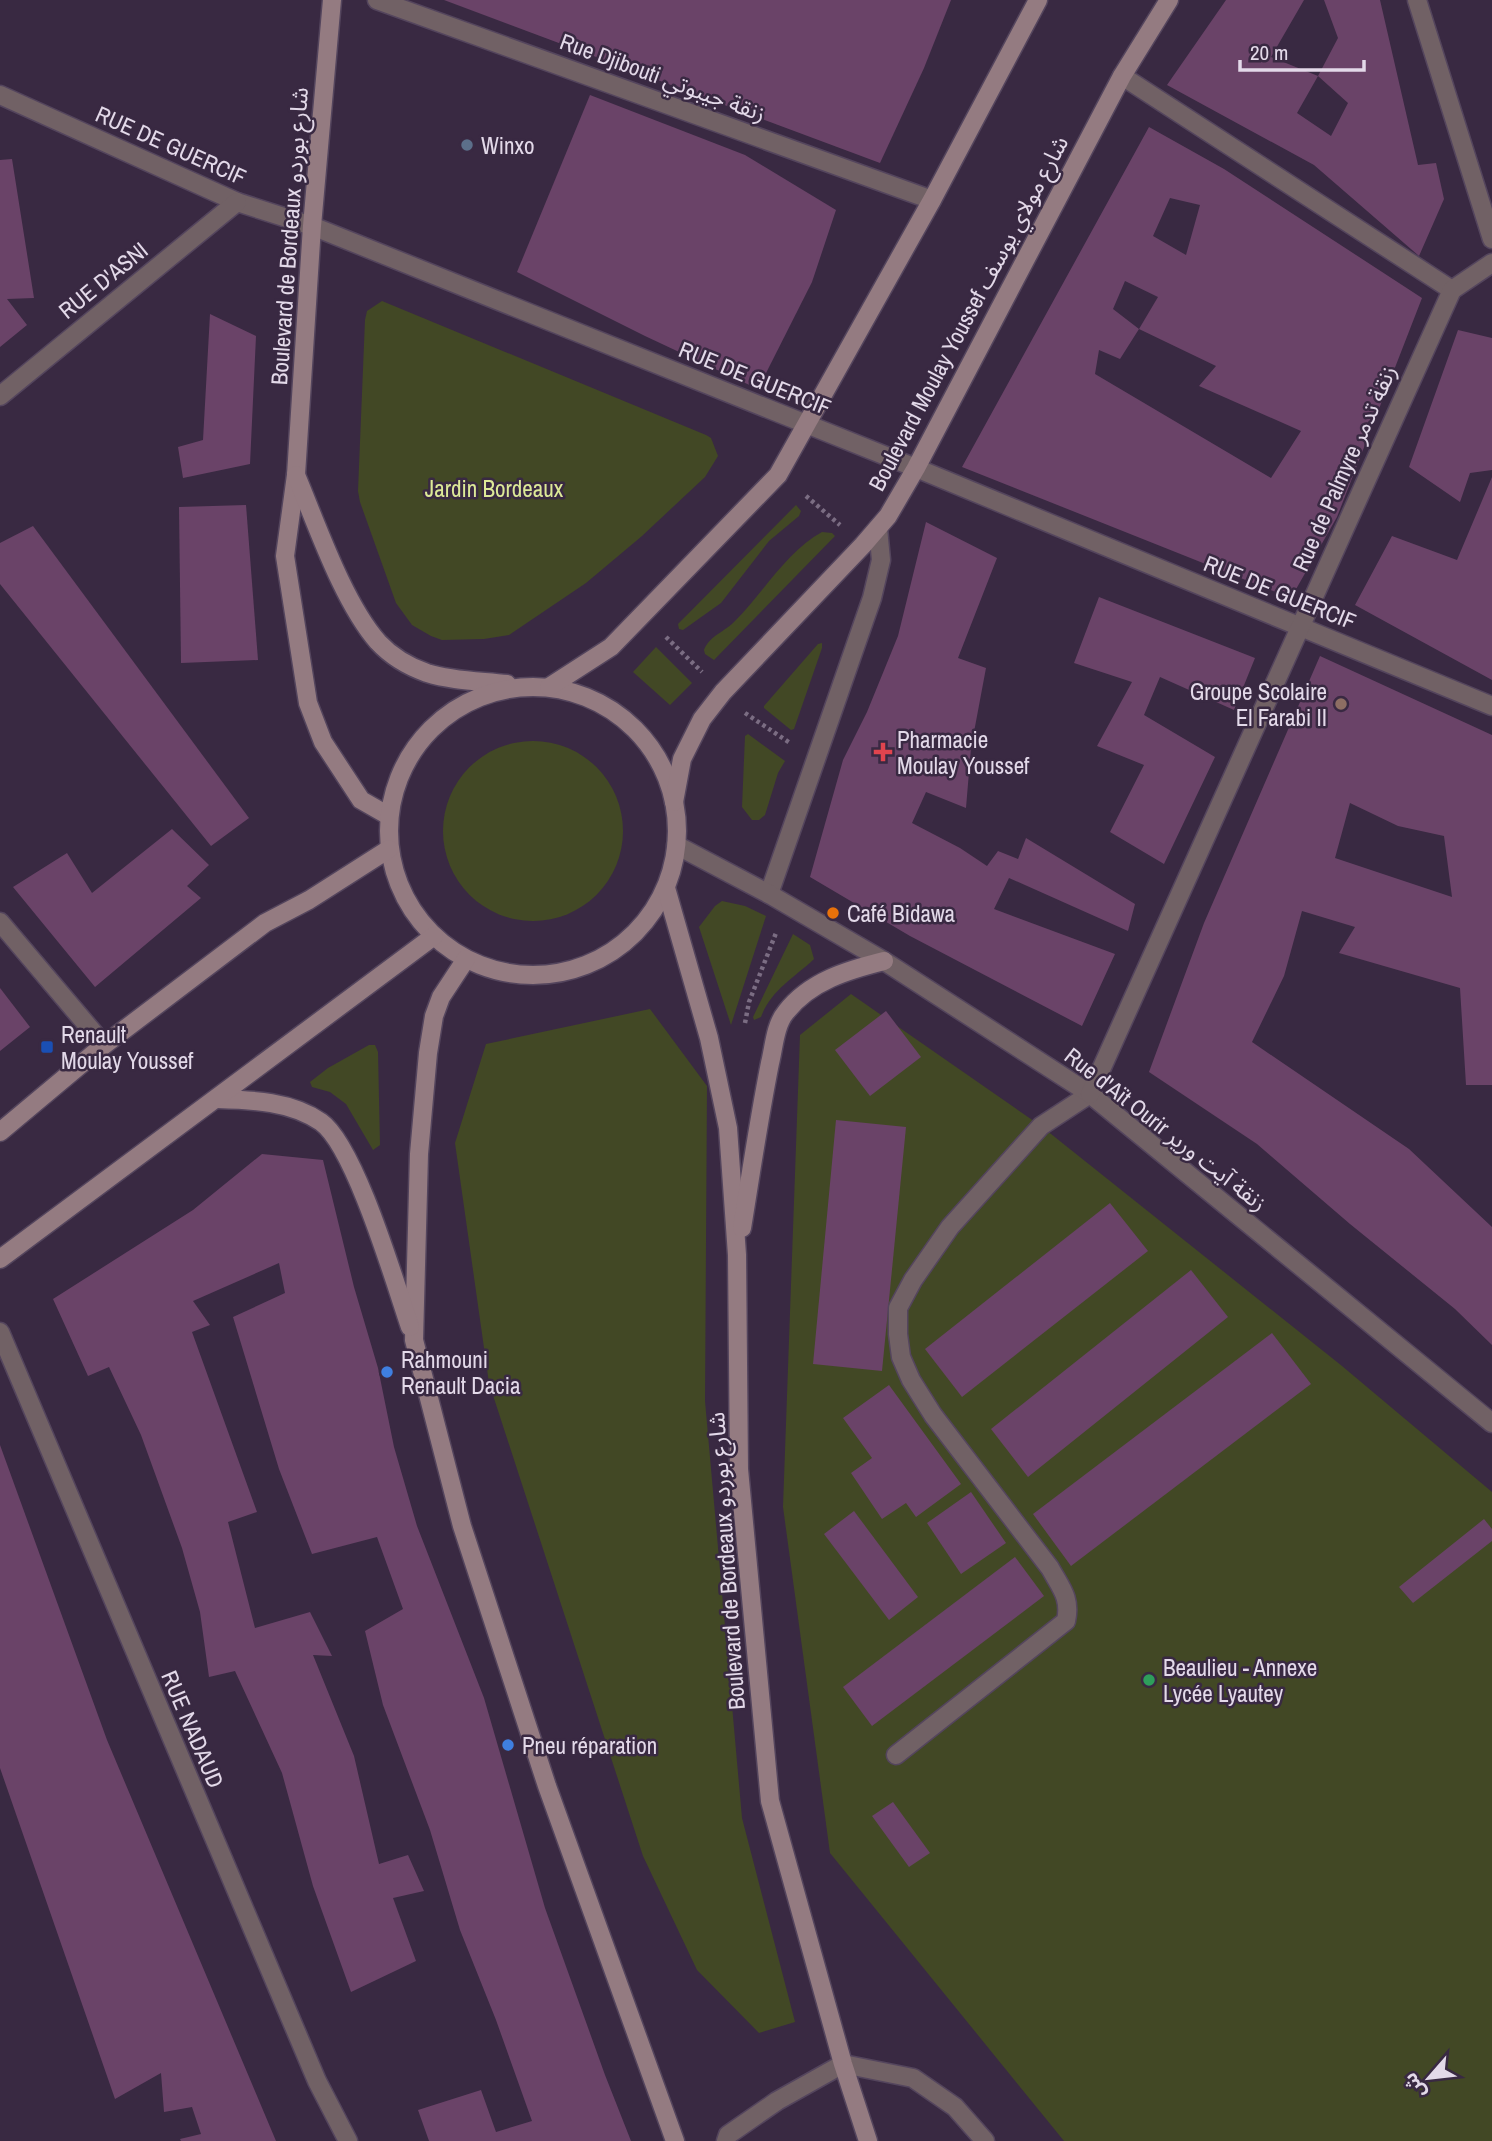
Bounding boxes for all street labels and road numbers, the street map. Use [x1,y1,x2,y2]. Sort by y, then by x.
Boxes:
street label: Rue Djibouti زنقة جيبوتي [555,25,770,131]
street label: Boulevard de Bordeaux شارع بوردو [263,86,317,386]
street label: RUE DE GUERCIF [91,98,251,192]
street label: Boulevard Moulay Youssef شارع مولاي يوسف [861,130,1077,497]
street label: RUE D'ASNI [52,235,154,325]
street label: RUE DE GUERCIF [674,333,836,423]
street label: Rue de Palmyre زنقة تدمر [1285,360,1403,576]
street label: RUE DE GUERCIF [1199,547,1361,637]
street label: Rue d'Aït Ourir زنقة آيت ورير [1058,1040,1274,1218]
street label: Boulevard de Bordeaux شارع بوردو [700,1411,754,1711]
street label: RUE NADAUD [154,1666,232,1792]

